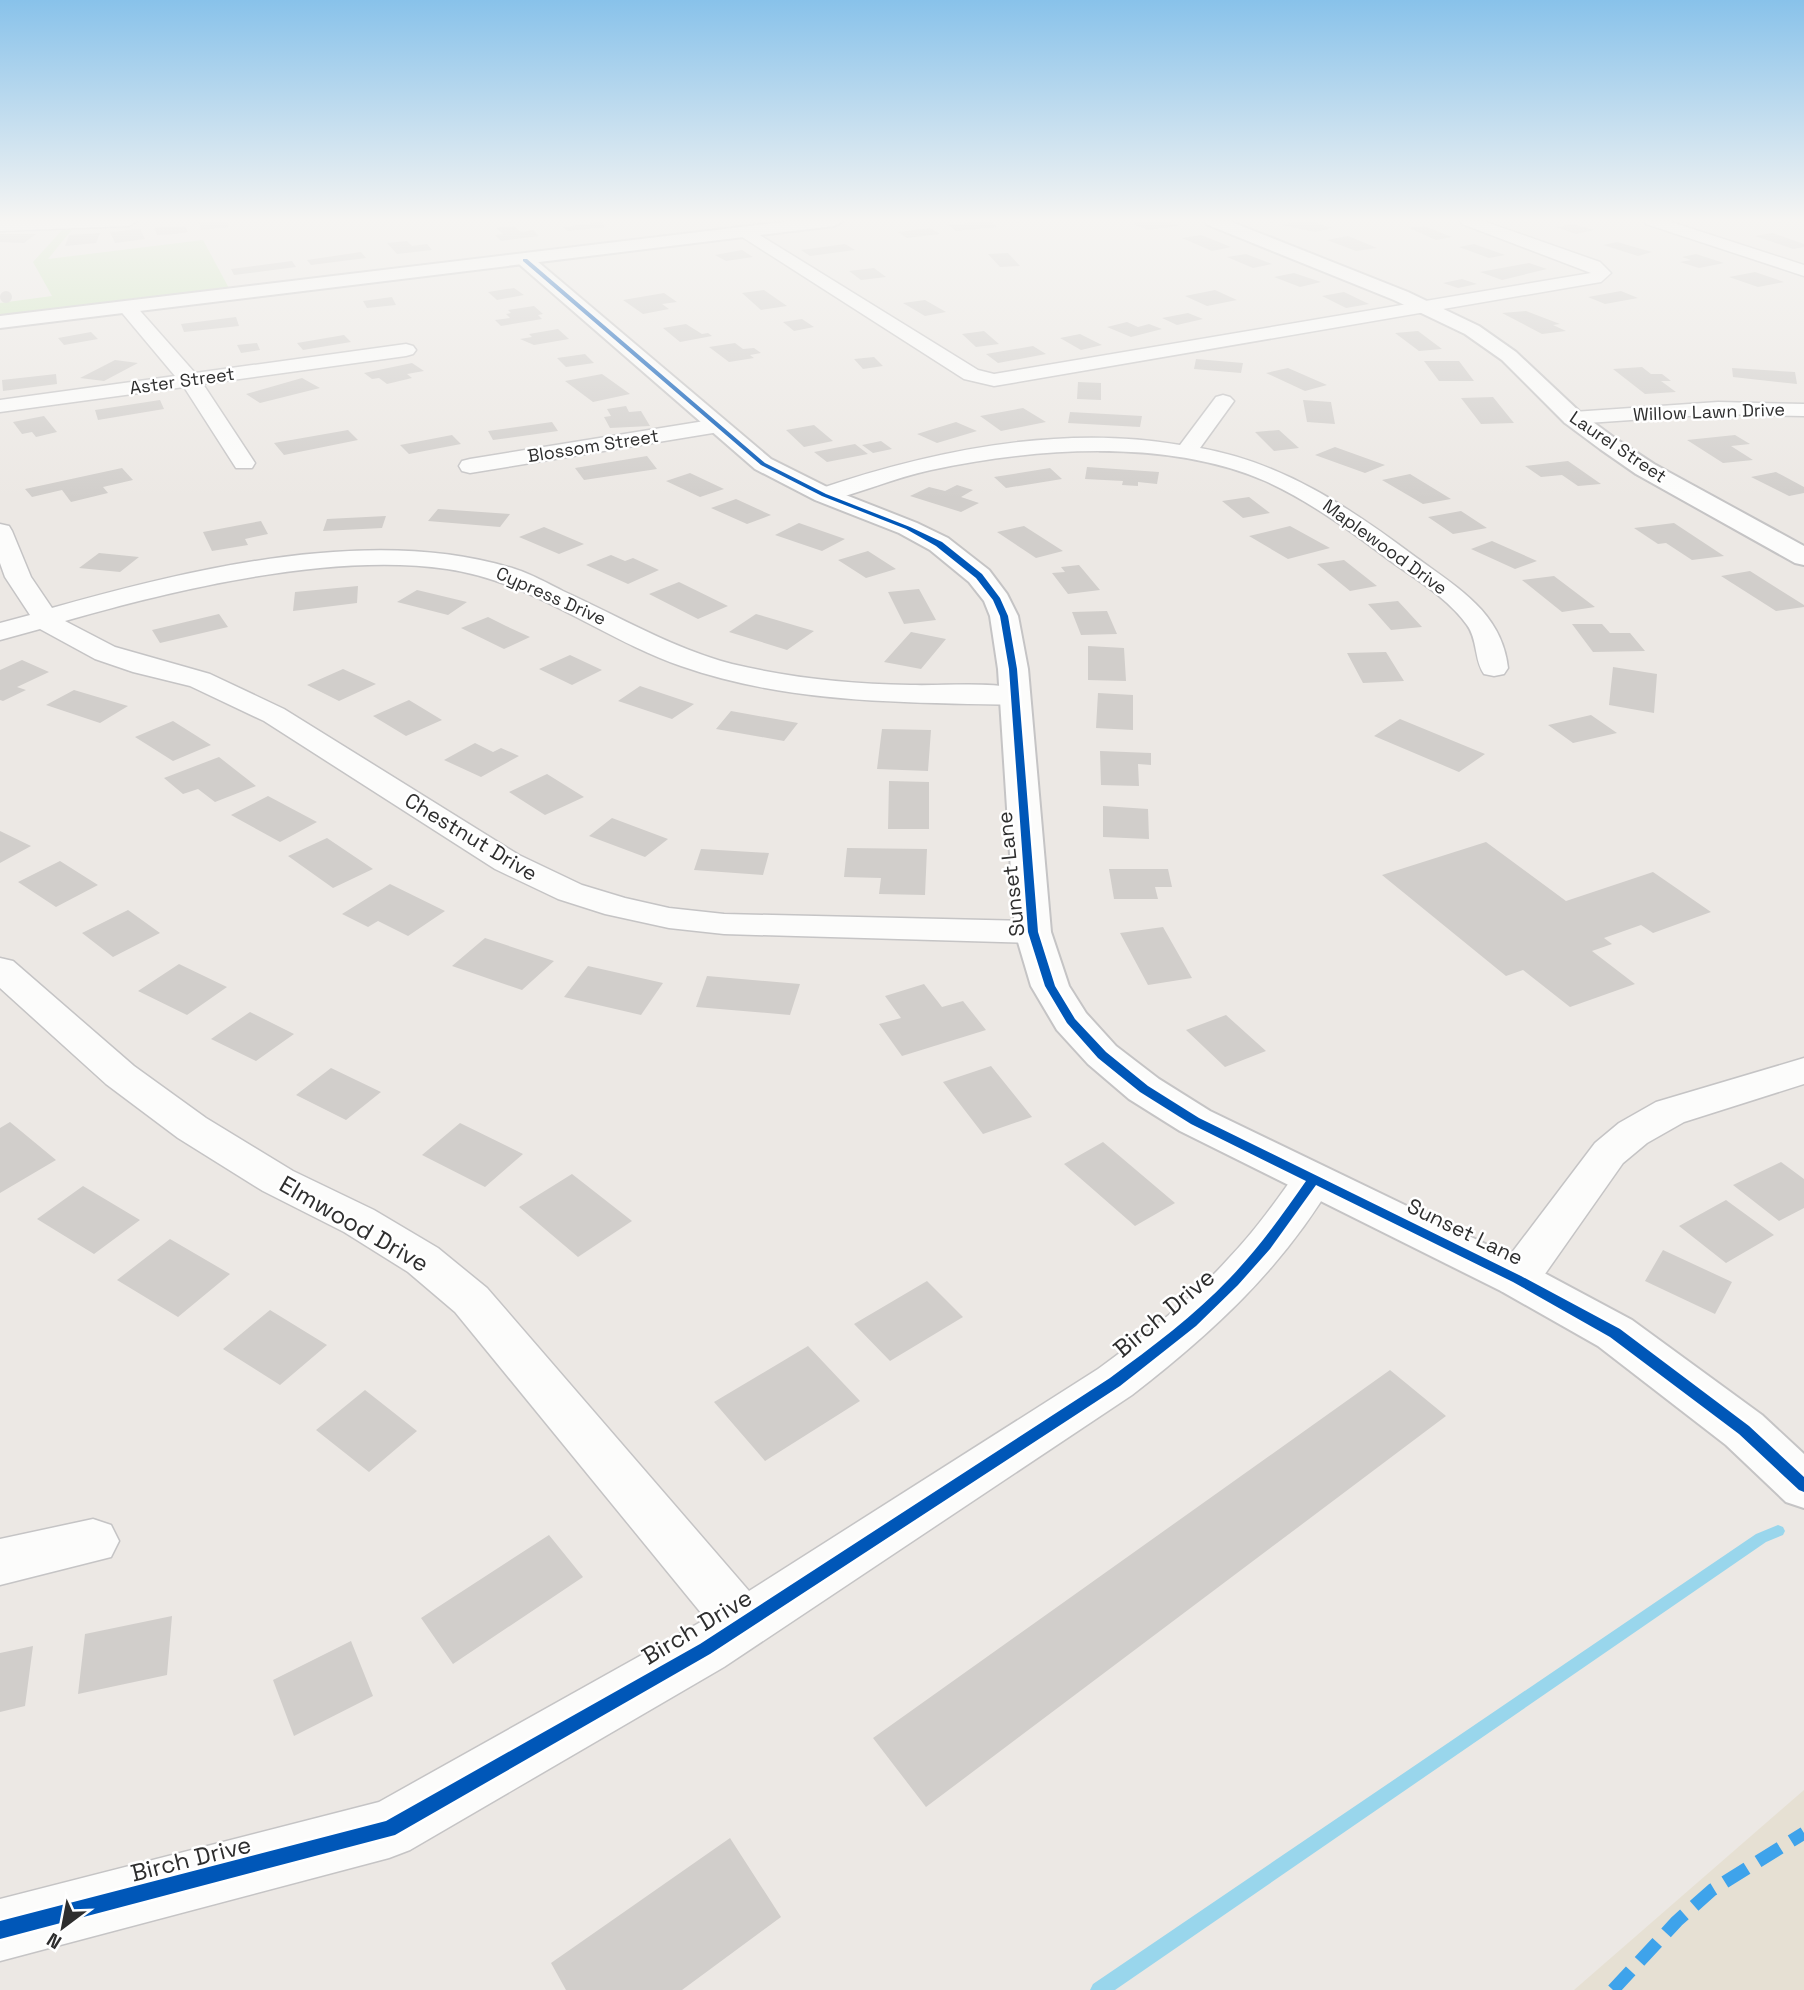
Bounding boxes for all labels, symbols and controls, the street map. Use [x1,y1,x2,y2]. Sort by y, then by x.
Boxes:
street label: Aster Street [128,362,236,399]
street label: Willow Lawn Drive [1633,397,1785,426]
street label: Laurel Street [1565,406,1671,487]
street label: Blossom Street [526,424,660,467]
street label: Maplewood Drive [1319,494,1452,599]
street label: Cypress Drive [493,561,610,630]
street label: Chestnut Drive [400,786,543,887]
street label: Sunset Lane [991,810,1030,938]
street label: Elmwood Drive [274,1168,435,1279]
street label: Sunset Lane [1403,1192,1528,1271]
street label: Birch Drive [1107,1261,1221,1364]
street label: Birch Drive [636,1582,757,1672]
street label: Birch Drive [127,1829,254,1888]
north arrow [28,1892,98,1962]
text: N [42,1927,66,1955]

